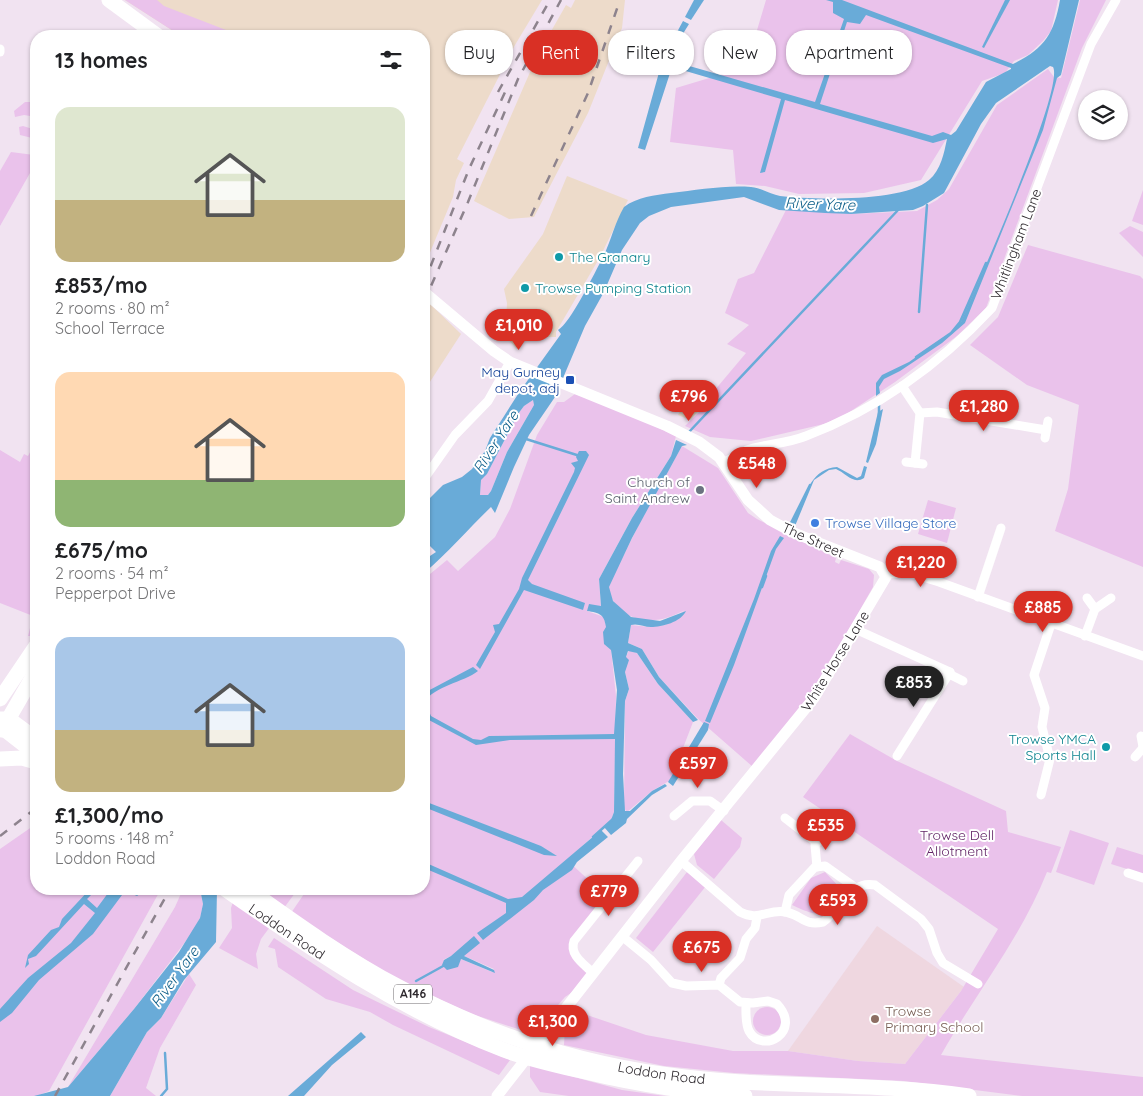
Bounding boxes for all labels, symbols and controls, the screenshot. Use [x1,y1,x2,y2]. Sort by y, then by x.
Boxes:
chip: Buy [445,30,513,75]
chip: Rent [523,30,598,75]
chip: Filters [608,30,694,75]
chip: New [704,30,776,75]
chip: Apartment [786,30,912,75]
icon: filters [377,46,405,74]
text: 13 homes [55,47,148,73]
map controls [1078,90,1128,140]
button: layers [1078,90,1128,140]
icon: home [185,140,275,230]
street label: Whitlingham Lane [987,186,1045,302]
water label: River Yare [785,193,856,214]
place label: The Granary [569,248,651,266]
marker: The Granary [553,251,565,263]
text: £853/mo [55,272,147,298]
place label: Trowse Pumping Station [535,279,691,297]
marker: Trowse Pumping Station [519,282,531,294]
text: 2 rooms · 80 m² [55,298,170,318]
pin: £1,010 [478,308,560,351]
text: £1,010 [496,315,542,335]
text: School Terrace [55,318,165,338]
place label: May Gurney depot, adj [481,363,560,397]
marker: May Gurney depot, adj [564,374,576,386]
pin: £796 [659,380,719,422]
text: £796 [671,386,707,406]
pin: £1,280 [943,390,1025,432]
text: £1,280 [960,396,1008,416]
icon: home [185,405,275,495]
water label: River Yare [468,407,523,476]
pin: £548 [727,446,787,489]
text: £548 [738,453,776,473]
place label: Church of Saint Andrew [605,473,690,507]
marker: Church of Saint Andrew [694,484,706,496]
place label: Trowse Village Store [825,514,956,532]
marker: Trowse Village Store [809,517,821,529]
street label: The Street [779,518,847,562]
text: £675/mo [55,537,148,563]
pin: £1,220 [880,546,962,588]
text: £1,220 [897,552,945,572]
text: 2 rooms · 54 m² [55,563,169,583]
text: Pepperpot Drive [55,583,176,603]
pin: £885 [1013,590,1073,633]
text: £885 [1025,597,1061,617]
street label: White Horse Lane [797,607,873,715]
pin: £853 [884,666,944,708]
icon: home [185,670,275,760]
text: £853 [896,672,932,692]
place label: Trowse YMCA Sports Hall [1008,730,1096,764]
marker: Trowse YMCA Sports Hall [1100,741,1112,753]
pin: £597 [668,746,728,789]
text: £597 [680,753,716,773]
text: £1,300/mo [55,802,164,828]
pin: £535 [796,808,856,851]
text: £535 [807,815,845,835]
park label: Trowse Dell Allotment [920,826,994,860]
text: 5 rooms · 148 m² [55,828,174,848]
text: Loddon Road [55,848,156,868]
pin: £779 [579,874,639,917]
text: £779 [591,881,627,901]
pin: £593 [808,884,868,926]
text: £593 [820,890,856,910]
street label: Loddon Road [245,899,328,963]
pin: £675 [672,930,732,973]
text: £675 [684,937,720,957]
water label: River Yare [146,942,203,1011]
road number: A146 [394,984,432,1004]
place label: Trowse Primary School [885,1002,983,1036]
pin: £1,300 [512,1004,594,1047]
text: £1,300 [529,1011,577,1031]
marker: Trowse Primary School [869,1013,881,1025]
street label: Loddon Road [616,1058,706,1088]

